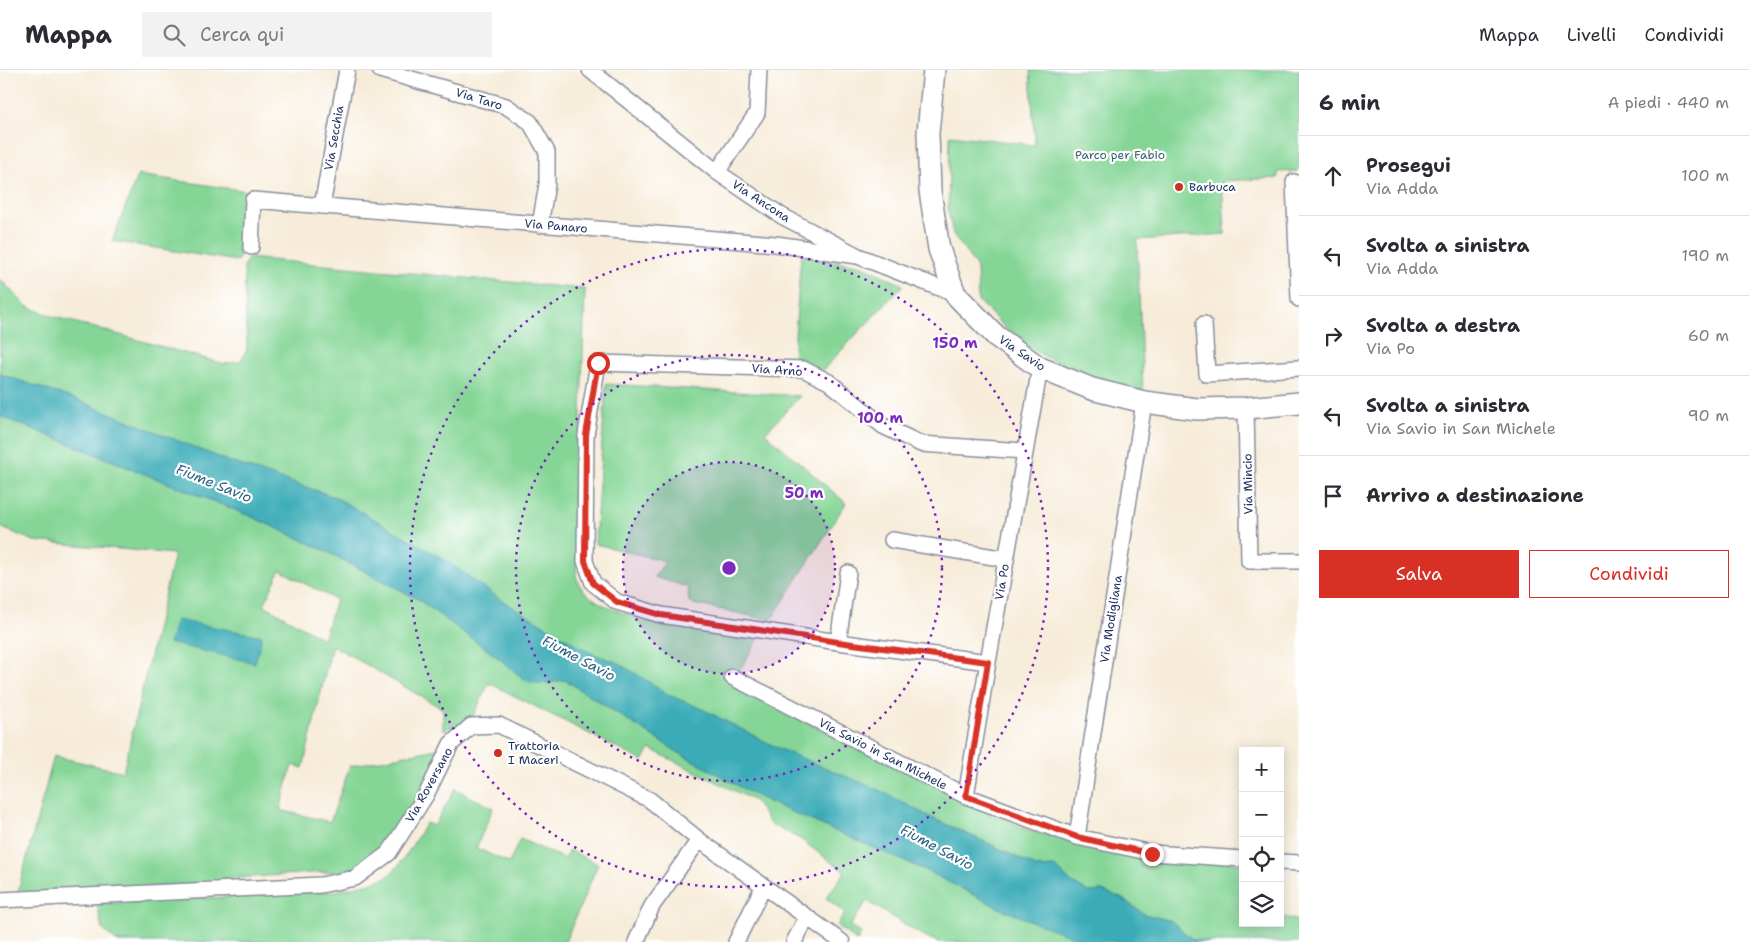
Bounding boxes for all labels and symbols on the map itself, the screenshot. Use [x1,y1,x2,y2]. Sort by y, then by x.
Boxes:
street label: Via Taro [454,84,504,114]
street label: Via Secchia [320,104,348,172]
park label: Parco per Fabio [1075,147,1165,163]
street label: Via Ancona [729,176,794,226]
place label: Barbuca [1189,179,1236,195]
marker: Barbuca [1173,181,1185,193]
street label: Via Panaro [524,215,588,237]
street label: Via Savio [995,331,1049,375]
text: 150 m [932,333,978,353]
route start [587,352,610,375]
street label: Via Arno [751,360,803,380]
text: 100 m [857,408,903,428]
street label: Via Mincio [1239,453,1257,515]
water label: Fiume Savio [174,460,254,506]
text: 50 m [785,483,824,503]
centre of rings [720,559,738,577]
street label: Via Po [991,563,1013,601]
street label: Via Modigliana [1096,573,1126,664]
water label: Fiume Savio [539,631,619,685]
street label: Via Savio in San Michele [816,715,950,794]
place label: Trattoria I Maceri [508,738,560,768]
street label: Via Roversano [402,745,456,825]
marker: Trattoria I Maceri [492,747,504,759]
water label: Fiume Savio [897,820,977,874]
route end [1141,843,1164,866]

